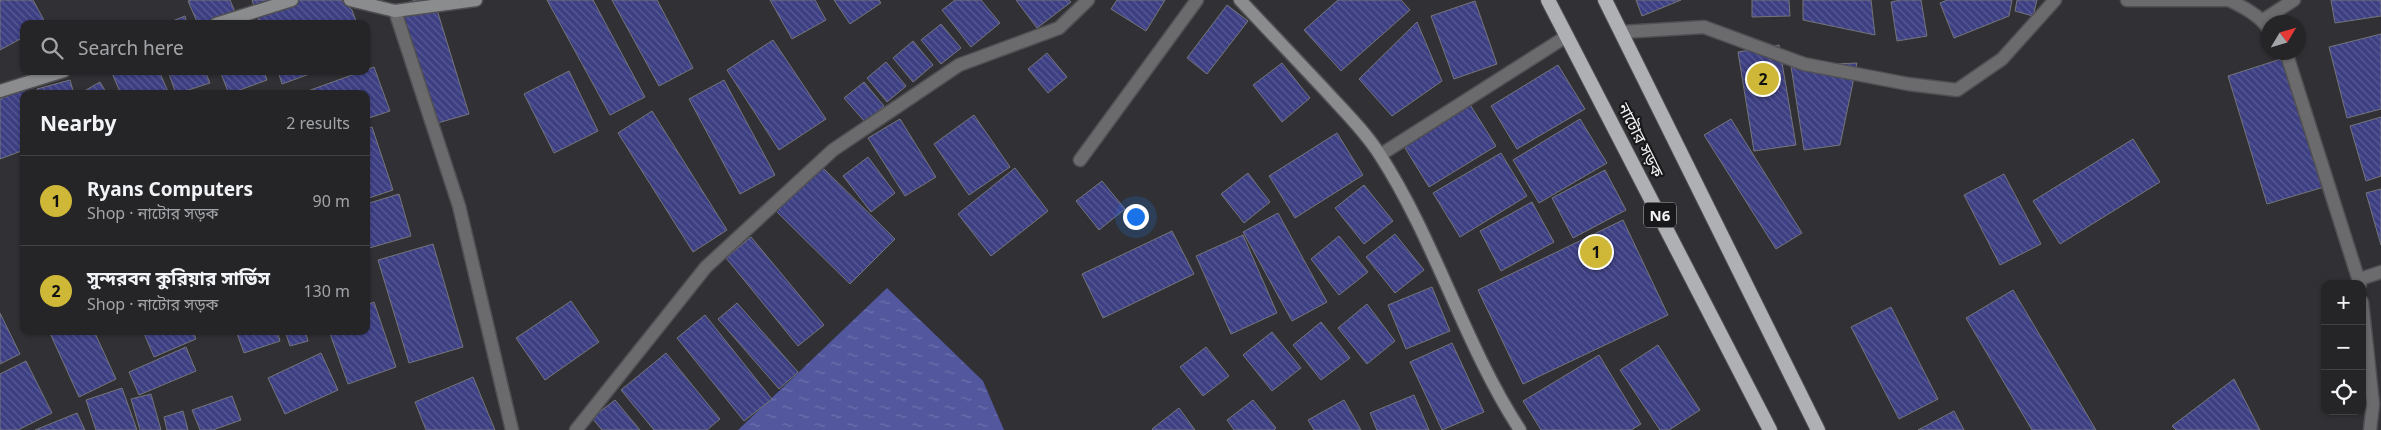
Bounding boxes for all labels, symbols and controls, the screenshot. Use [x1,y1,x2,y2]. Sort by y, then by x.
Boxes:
north arrow [2261,15,2306,60]
search box [20,20,370,75]
icon: search [38,34,66,62]
text: Search here [78,35,184,61]
pin: 2 [1747,60,1779,98]
street label: নাটোর সড়ক [1612,98,1670,182]
text: Nearby [40,109,116,137]
text: 2 results [286,112,350,134]
text: Ryans Computers [87,176,253,202]
text: 1 [51,190,61,212]
text: 90 m [313,190,350,212]
text: Shop · নাটোর সড়ক [87,202,218,224]
road number: N6 [1644,202,1676,228]
your location [1123,204,1149,230]
pin: 1 [1580,233,1612,271]
text: সুন্দরবন কুরিয়ার সার্ভিস [87,265,270,291]
text: 2 [51,280,61,302]
text: 130 m [303,280,350,302]
map controls [2321,280,2366,415]
button: + [2321,280,2366,325]
text: Shop · নাটোর সড়ক [87,293,218,315]
button: − [2321,325,2366,370]
button: locate [2321,370,2366,415]

